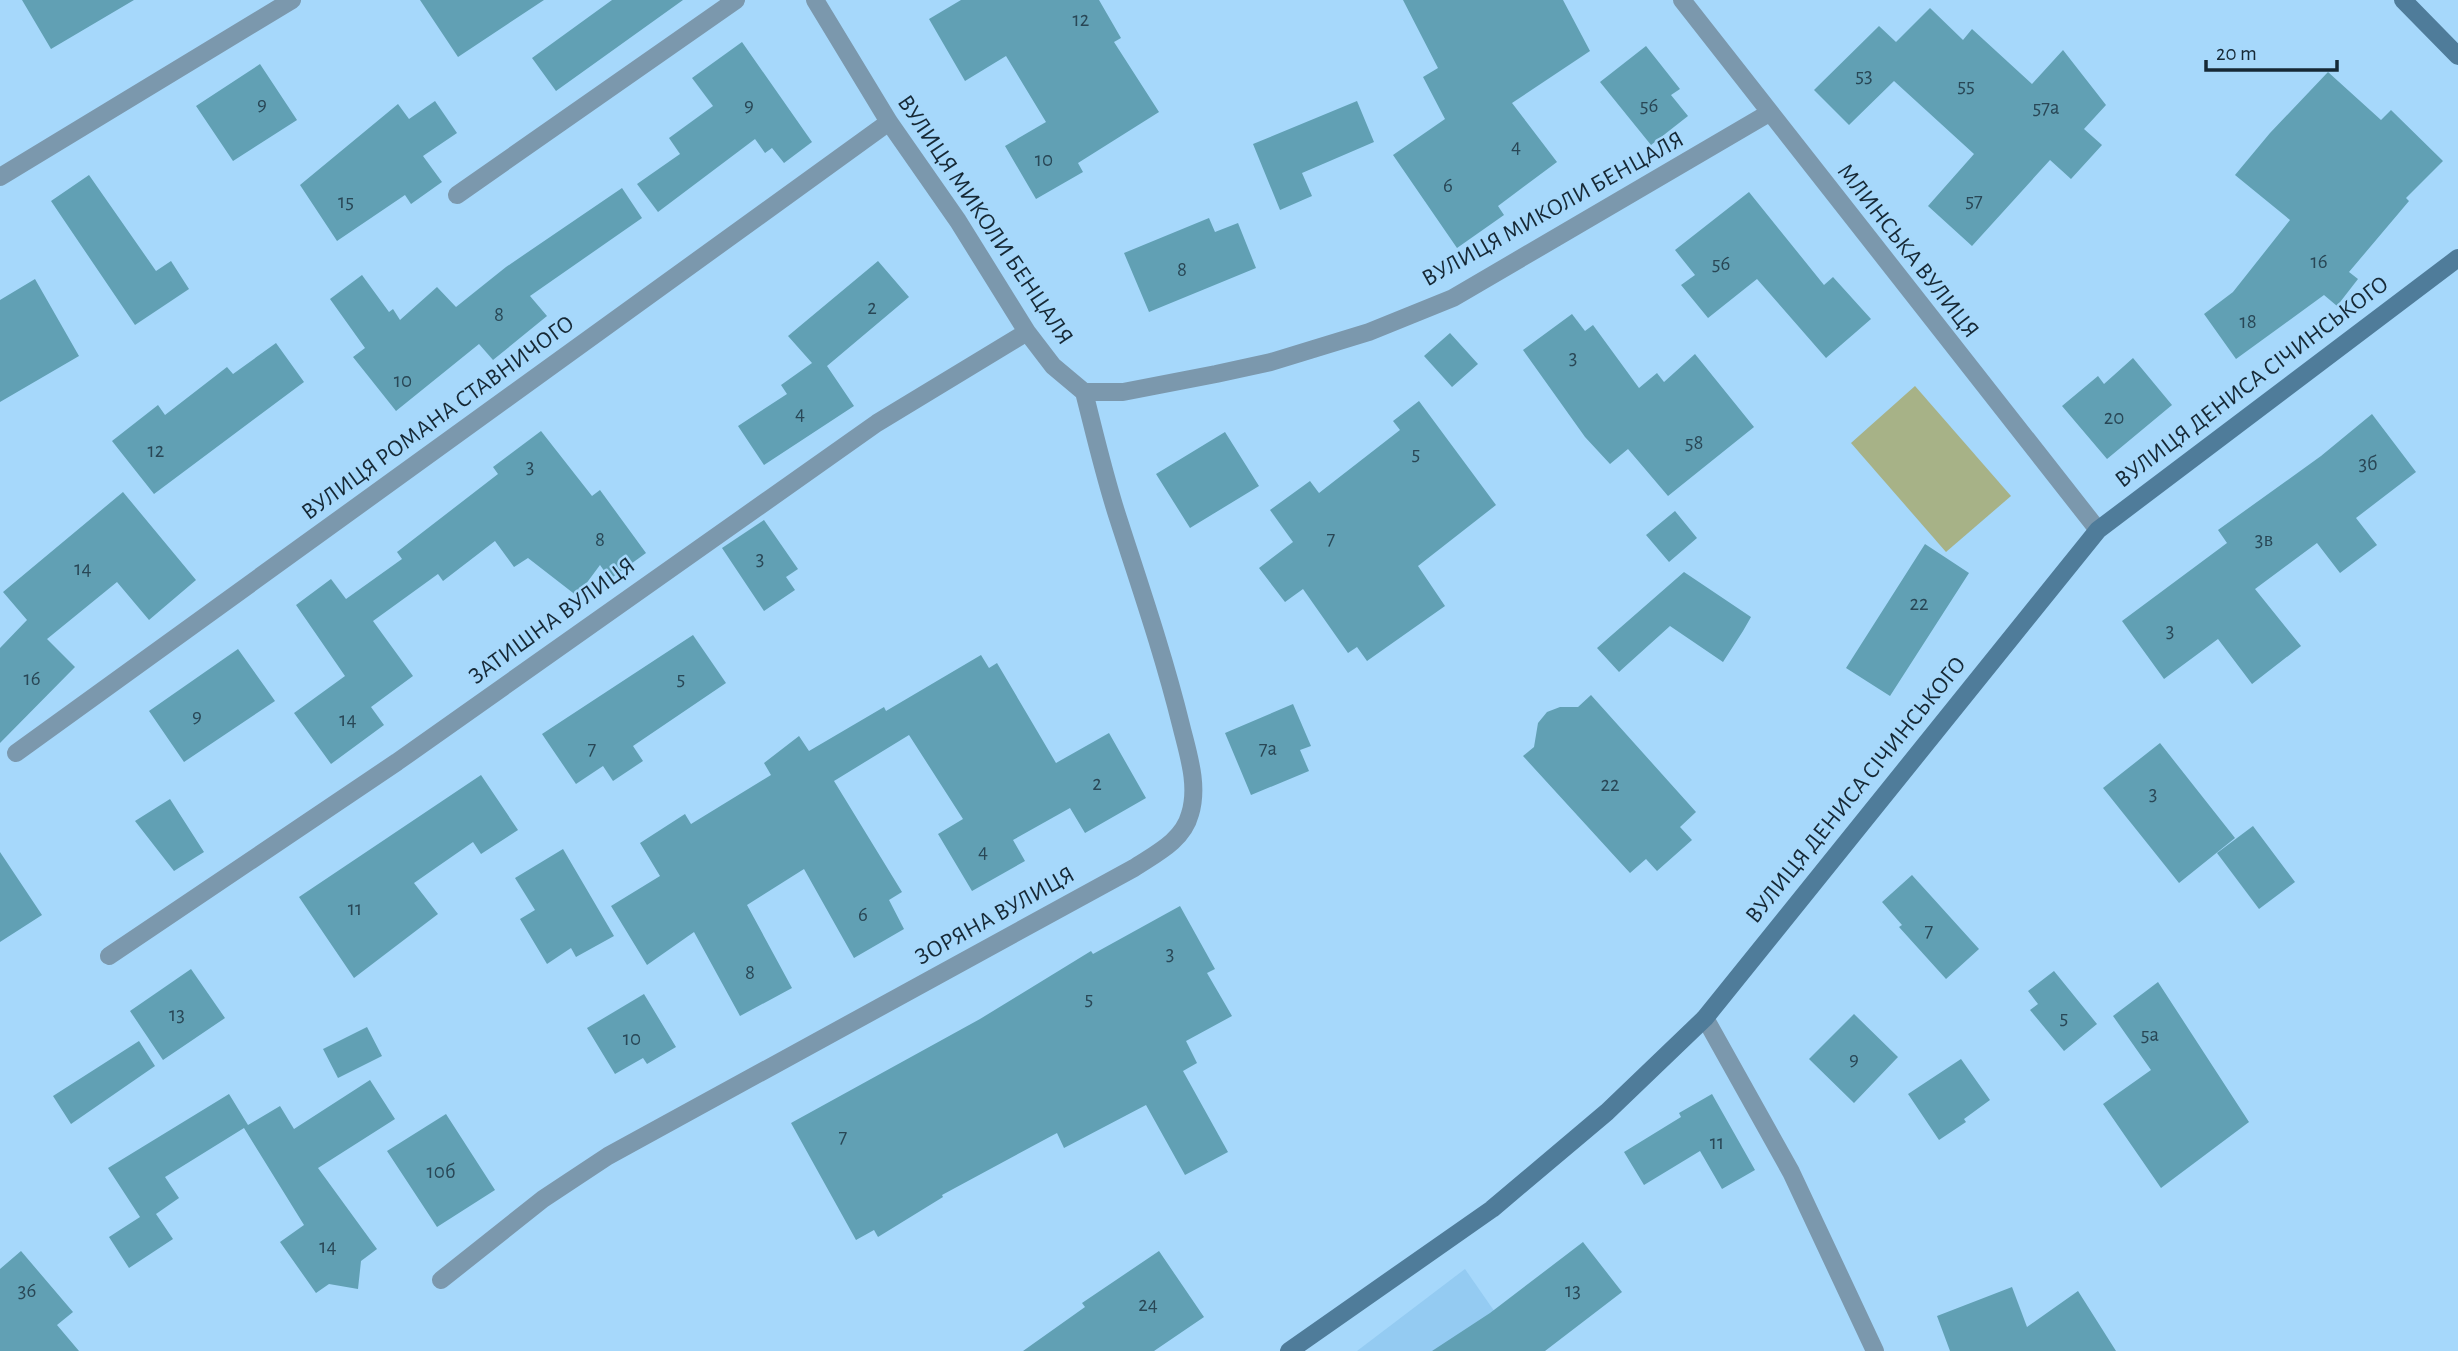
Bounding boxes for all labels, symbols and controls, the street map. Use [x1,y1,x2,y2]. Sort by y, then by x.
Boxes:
house number: 12 [1073,9,1089,30]
scale bar [2206,28,2337,72]
text: 20 m [2216,43,2257,64]
house number: 53 [1855,65,1873,86]
house number: 55 [1957,75,1975,96]
street label: ВУЛИЦЯ МИКОЛИ БЕНЦАЛЯ [893,91,1077,349]
house number: 9 [257,93,267,114]
house number: 9 [744,94,754,115]
house number: 56 [1640,95,1658,116]
house number: 57а [2032,97,2060,118]
street label: ВУЛИЦЯ МИКОЛИ БЕНЦАЛЯ [1418,127,1688,291]
house number: 4 [1511,136,1521,157]
house number: 10 [1035,149,1053,170]
street label: МЛИНСЬКА ВУЛИЦЯ [1833,159,1983,343]
house number: 6 [1443,175,1453,196]
house number: 57 [1965,190,1983,211]
house number: 15 [338,191,354,212]
house number: 16 [2310,251,2328,272]
house number: 56 [1712,253,1730,274]
house number: 8 [1177,259,1187,280]
street label: ВУЛИЦЯ ДЕНИСА СІЧИНСЬКОГО [2111,272,2393,492]
house number: 2 [867,297,877,318]
house number: 8 [494,304,504,325]
street label: ВУЛИЦЯ РОМАНА СТАВНИЧОГО [297,311,579,525]
house number: 18 [2239,311,2257,332]
house number: 3 [1569,347,1577,368]
house number: 10 [394,370,412,391]
house number: 4 [795,403,805,424]
house number: 20 [2104,407,2124,428]
house number: 58 [1685,432,1703,453]
house number: 12 [148,440,164,461]
house number: 5 [1412,443,1420,464]
house number: 3б [2358,453,2378,474]
house number: 3 [526,456,534,477]
house number: 7 [1327,528,1336,549]
house number: 8 [595,529,605,550]
house number: 3в [2255,529,2273,550]
house number: 3 [756,548,764,569]
street label: ЗАТИШНА ВУЛИЦЯ [465,553,639,689]
house number: 14 [74,558,92,579]
house number: 22 [1909,593,1929,614]
house number: 3 [2166,620,2174,641]
street label: ВУЛИЦЯ ДЕНИСА СІЧИНСЬКОГО [1741,652,1971,928]
house number: 16 [23,668,41,689]
house number: 5 [677,668,685,689]
house number: 9 [192,705,202,726]
house number: 14 [339,709,357,730]
house number: 7 [588,738,597,759]
house number: 7а [1259,738,1278,759]
house number: 2 [1092,773,1102,794]
house number: 22 [1600,774,1620,795]
house number: 3 [2149,783,2157,804]
house number: 4 [978,841,988,862]
street label: ЗОРЯНА ВУЛИЦЯ [911,862,1079,970]
house number: 11 [348,898,362,919]
house number: 6 [858,904,868,925]
house number: 7 [1925,920,1934,941]
house number: 3 [1166,943,1174,964]
house number: 8 [745,962,755,983]
house number: 5 [1085,988,1093,1009]
house number: 13 [169,1004,185,1025]
house number: 5 [2060,1007,2068,1028]
house number: 5а [2141,1024,2160,1045]
house number: 10 [623,1028,641,1049]
house number: 9 [1849,1048,1859,1069]
house number: 7 [839,1126,848,1147]
house number: 11 [1710,1132,1724,1153]
house number: 10б [427,1161,455,1182]
house number: 14 [319,1236,337,1257]
house number: 36 [18,1280,36,1301]
house number: 13 [1565,1280,1581,1301]
house number: 24 [1138,1294,1158,1315]

